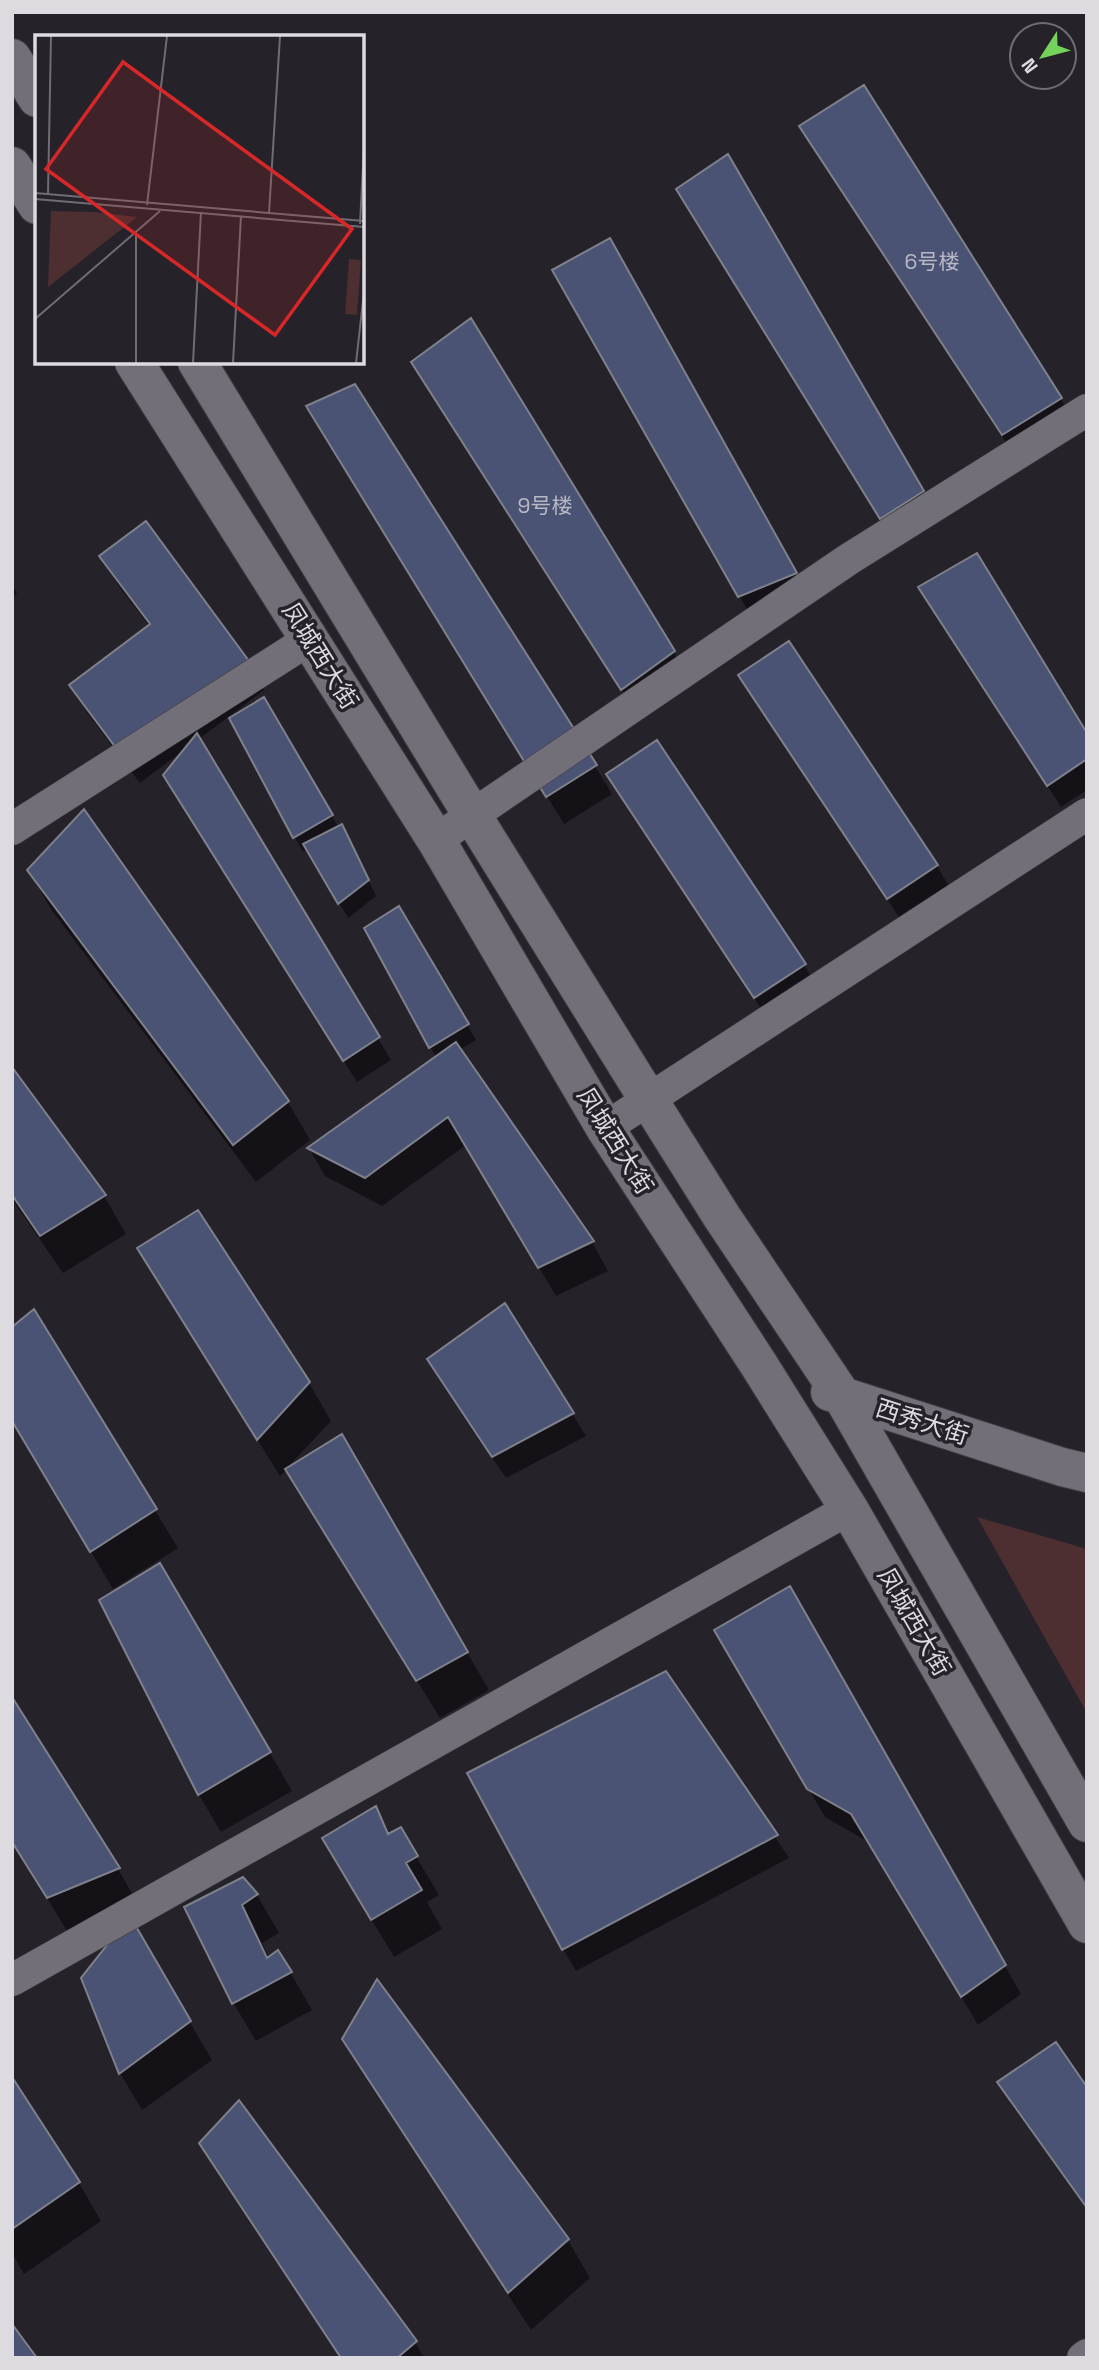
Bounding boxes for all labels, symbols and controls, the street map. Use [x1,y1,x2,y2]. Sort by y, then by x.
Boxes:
north arrow [1008,21,1078,91]
inset map [35,35,364,364]
text: N [1016,53,1044,78]
house number: 6号楼 [905,248,959,275]
house number: 9号楼 [518,492,572,519]
street label: 凤城西大街 [275,597,365,715]
street label: 凤城西大街 [570,1082,660,1200]
street label: 西秀大街 [872,1392,973,1451]
street label: 凤城西大街 [871,1562,958,1681]

